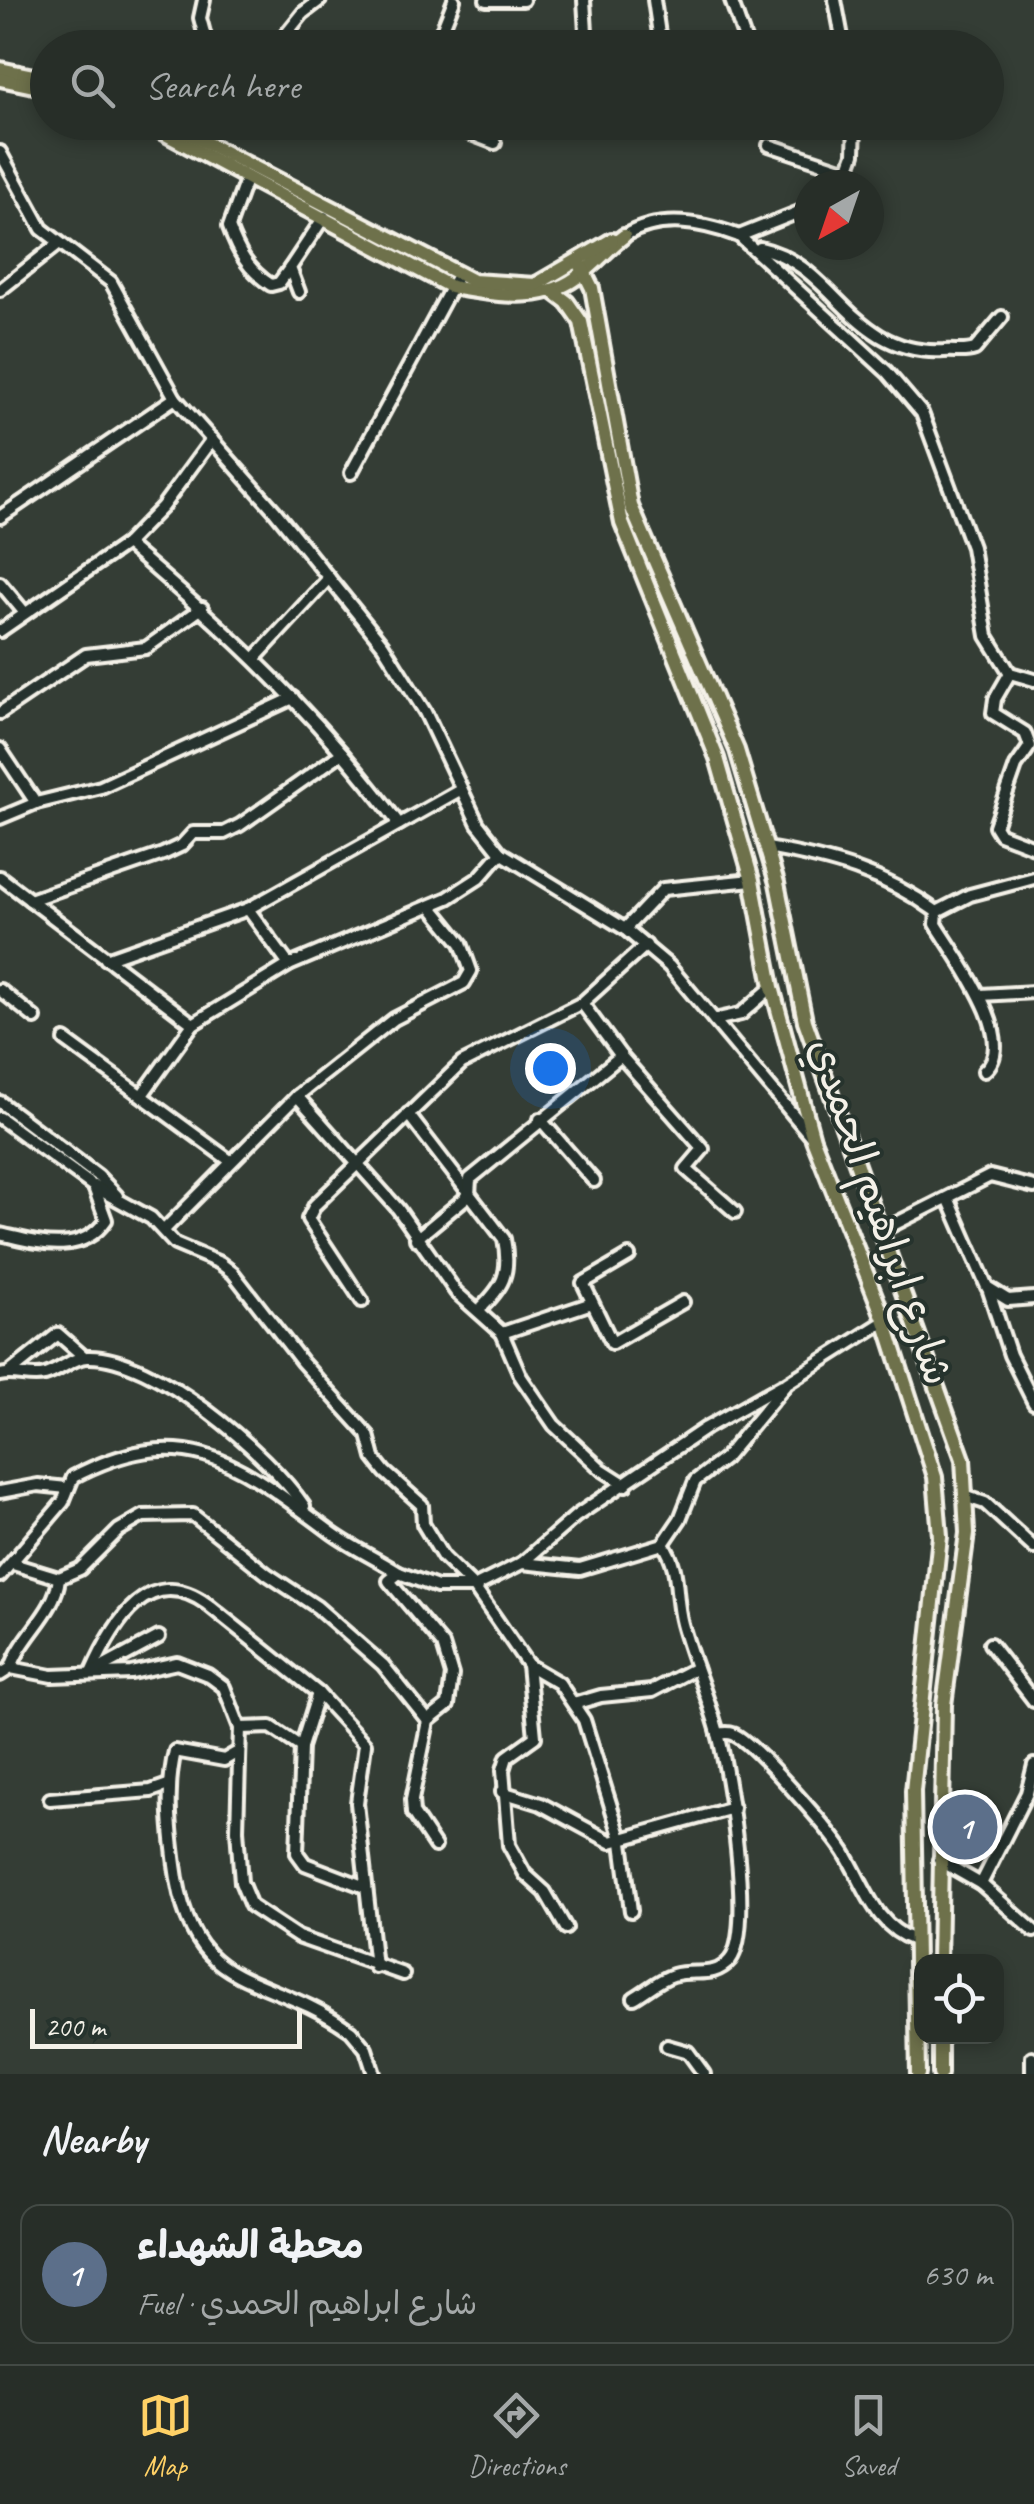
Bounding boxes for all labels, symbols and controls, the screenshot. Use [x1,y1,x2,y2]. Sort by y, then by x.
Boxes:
search box [30,30,1004,140]
icon: search [65,58,120,113]
text: Search here [145,62,300,109]
north arrow [794,170,884,260]
street label: شارع ابراهيم الحمدي [793,1031,965,1393]
your location [525,1043,576,1094]
pin: 1 [932,1790,998,1864]
map controls [914,1954,1004,2044]
button: locate [914,1954,1004,2044]
scale bar [30,2004,302,2048]
text: 200 m [45,2009,105,2044]
text: Nearby [40,2113,146,2166]
text: محطة الشهداء [137,2222,364,2269]
text: 1 [67,2254,82,2295]
text: 630 m [923,2254,992,2295]
text: Fuel · شارع ابراهيم الحمدي [137,2283,477,2324]
tab: Map [138,2388,193,2483]
tab: Directions [468,2388,566,2483]
tab: Saved [841,2388,896,2483]

